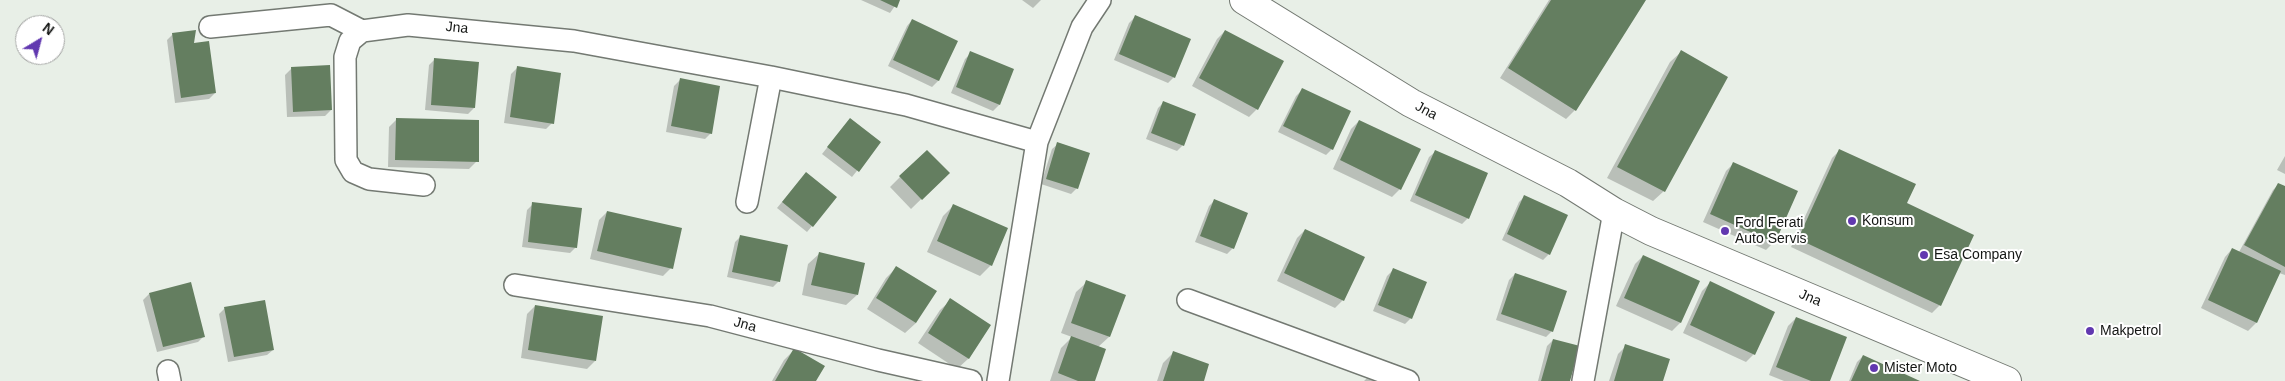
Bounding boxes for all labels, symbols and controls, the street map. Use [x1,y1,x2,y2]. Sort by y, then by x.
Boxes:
north arrow [15,15,65,65]
street label: Jna [445,18,469,38]
text: N [40,19,57,38]
street label: Jna [1412,98,1440,124]
place label: Konsum [1862,213,1913,229]
place label: Ford Ferati Auto Servis [1735,215,1807,248]
marker: Konsum [1846,215,1858,227]
marker: Ford Ferati Auto Servis [1719,225,1731,237]
place label: Esa Company [1934,247,2022,263]
marker: Esa Company [1918,249,1930,261]
street label: Jna [1796,286,1824,310]
street label: Jna [732,314,758,336]
place label: Makpetrol [2100,323,2161,339]
marker: Makpetrol [2084,325,2096,337]
place label: Mister Moto [1884,360,1957,376]
marker: Mister Moto [1868,362,1880,374]

